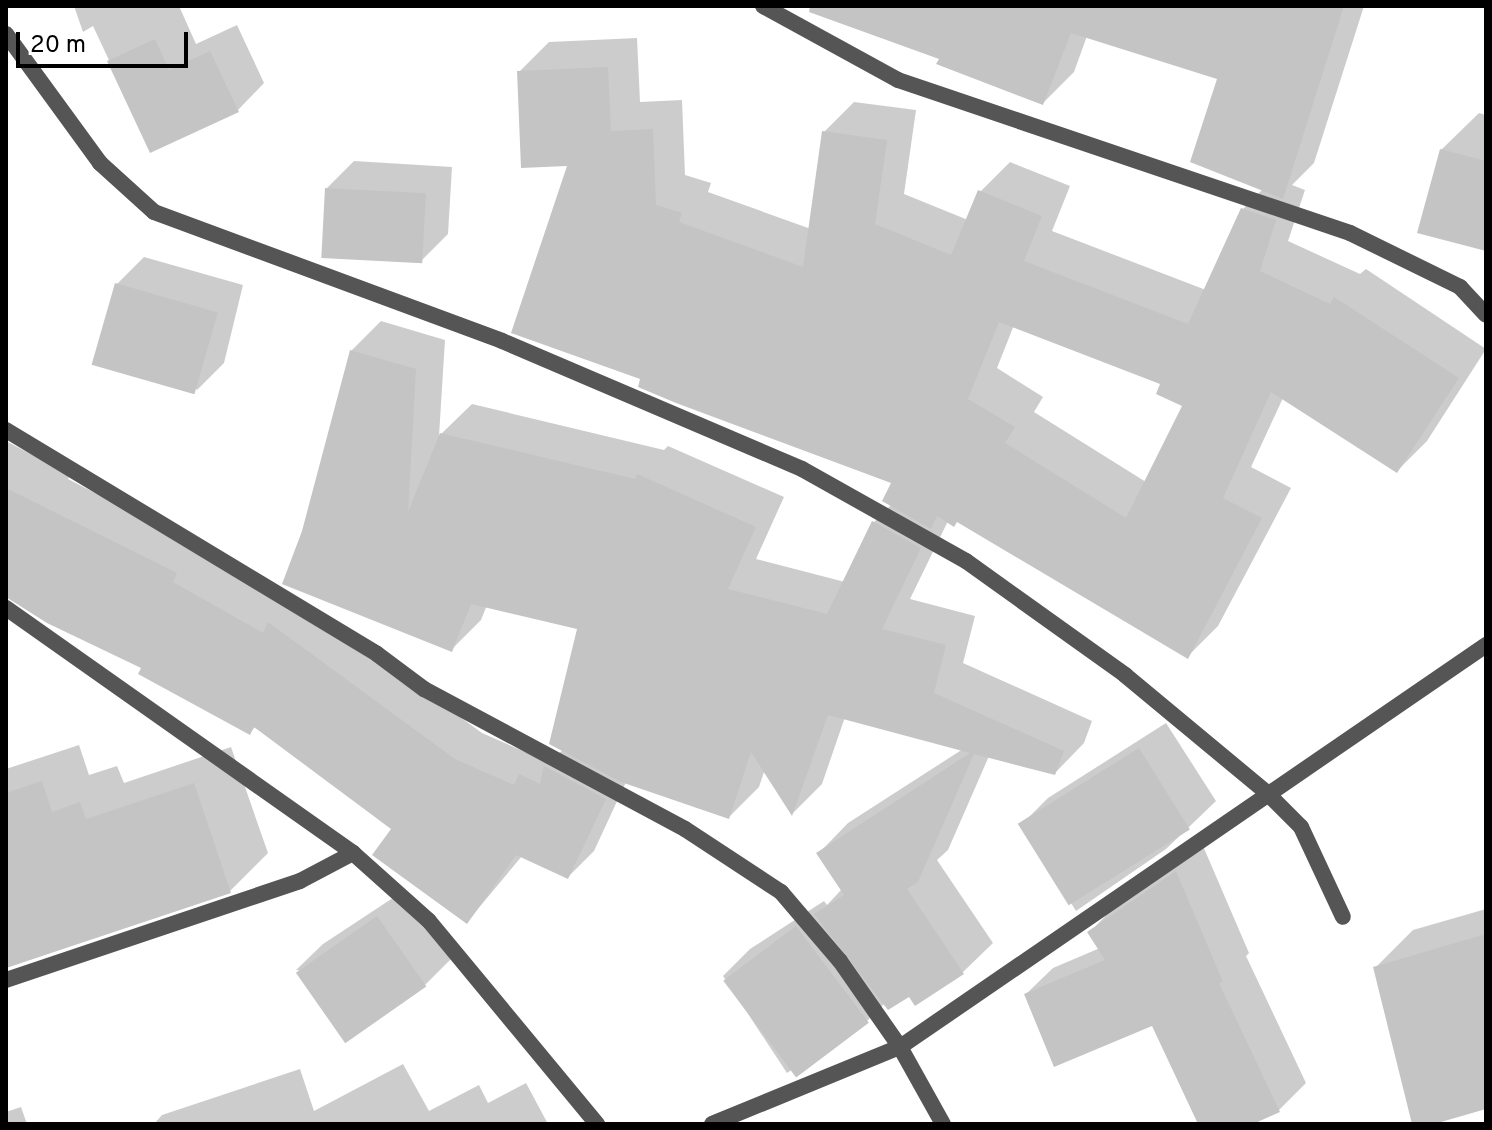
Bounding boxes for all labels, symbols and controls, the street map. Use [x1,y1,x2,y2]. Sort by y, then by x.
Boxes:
scale bar [20,16,192,66]
text: 20 m [30,31,86,61]

